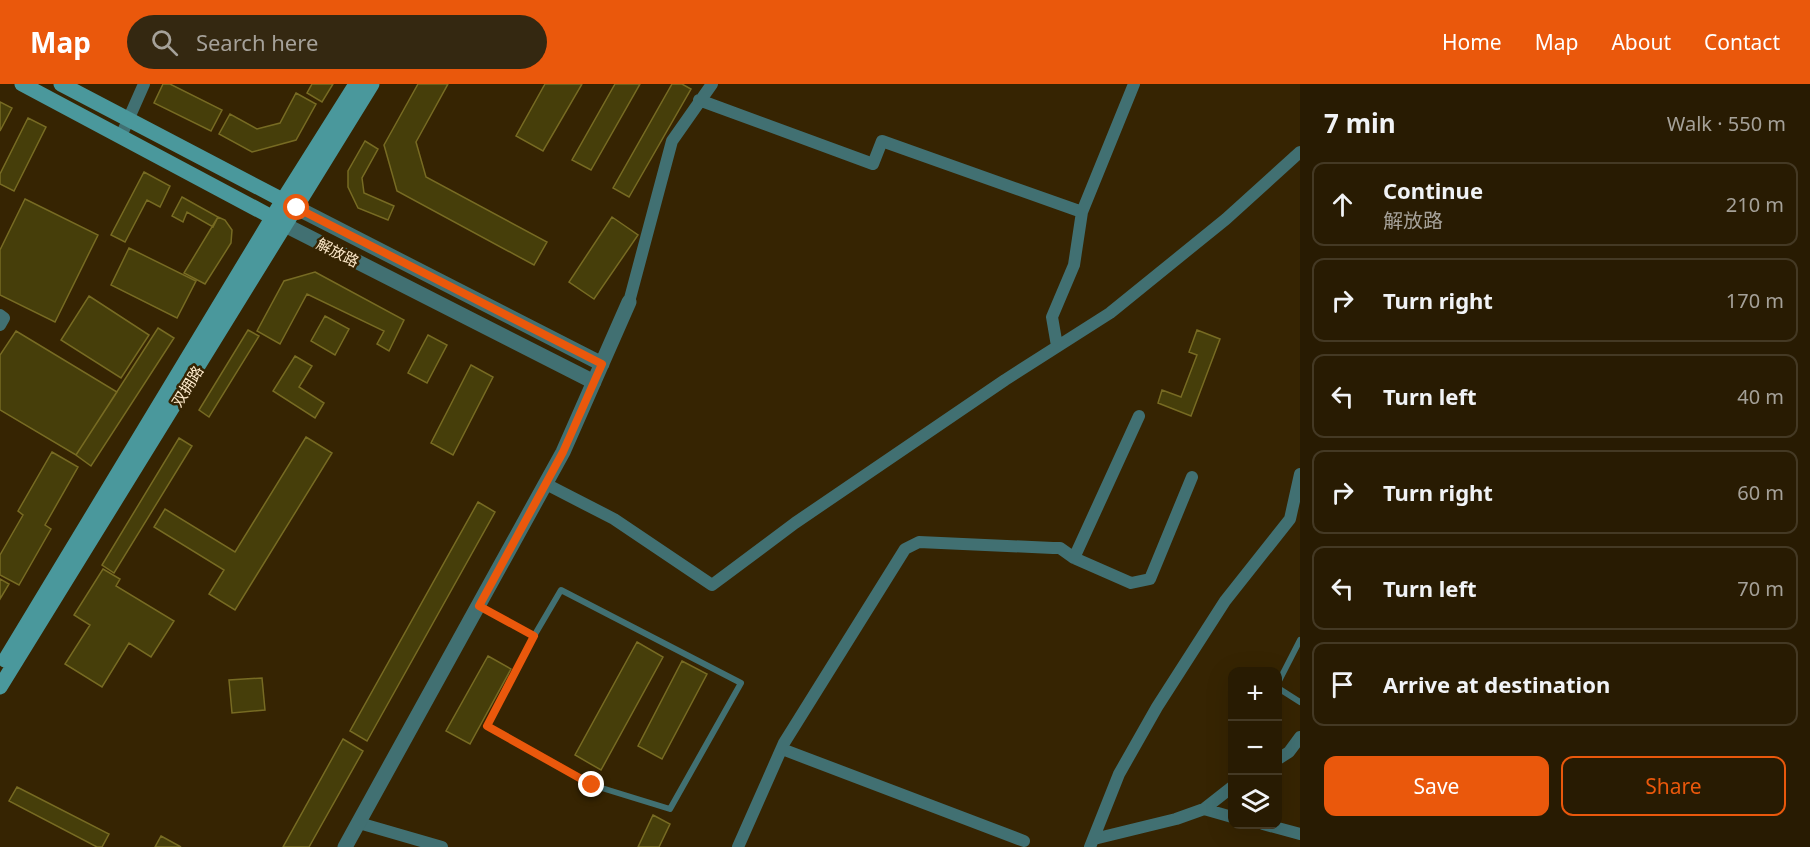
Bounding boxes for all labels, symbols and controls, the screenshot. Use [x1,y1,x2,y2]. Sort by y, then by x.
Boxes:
search box [127,15,547,69]
text: Map [30,23,91,61]
icon: search [148,26,181,59]
text: Search here [196,27,318,57]
text: Home [1442,28,1502,56]
text: Map [1535,28,1578,56]
text: About [1611,28,1671,56]
text: Contact [1704,28,1780,56]
text: 7 min [1324,105,1396,141]
text: Walk · 550 m [1667,110,1786,137]
text: Continue [1383,175,1483,205]
icon: ahead [1326,188,1359,221]
text: 210 m [1726,191,1784,218]
route start [283,194,309,220]
text: 解放路 [1383,207,1443,234]
street label: 解放路 [313,233,363,271]
icon: right [1326,284,1359,317]
text: Turn right [1383,285,1493,315]
text: 170 m [1726,287,1784,314]
street label: 双拥路 [167,362,207,410]
icon: left [1326,380,1359,413]
text: Turn left [1383,381,1477,411]
text: 40 m [1737,383,1784,410]
icon: right [1326,476,1359,509]
text: Turn right [1383,477,1493,507]
text: 60 m [1737,479,1784,506]
icon: left [1326,572,1359,605]
text: Turn left [1383,573,1477,603]
text: 70 m [1737,575,1784,602]
map controls [1228,667,1282,829]
button: + [1228,667,1282,721]
icon: arrive [1326,668,1359,701]
text: Arrive at destination [1383,669,1610,699]
button: − [1228,721,1282,775]
button: Save [1324,756,1549,816]
button: Share [1561,756,1786,816]
route end [578,771,604,797]
button: layers [1228,775,1282,829]

